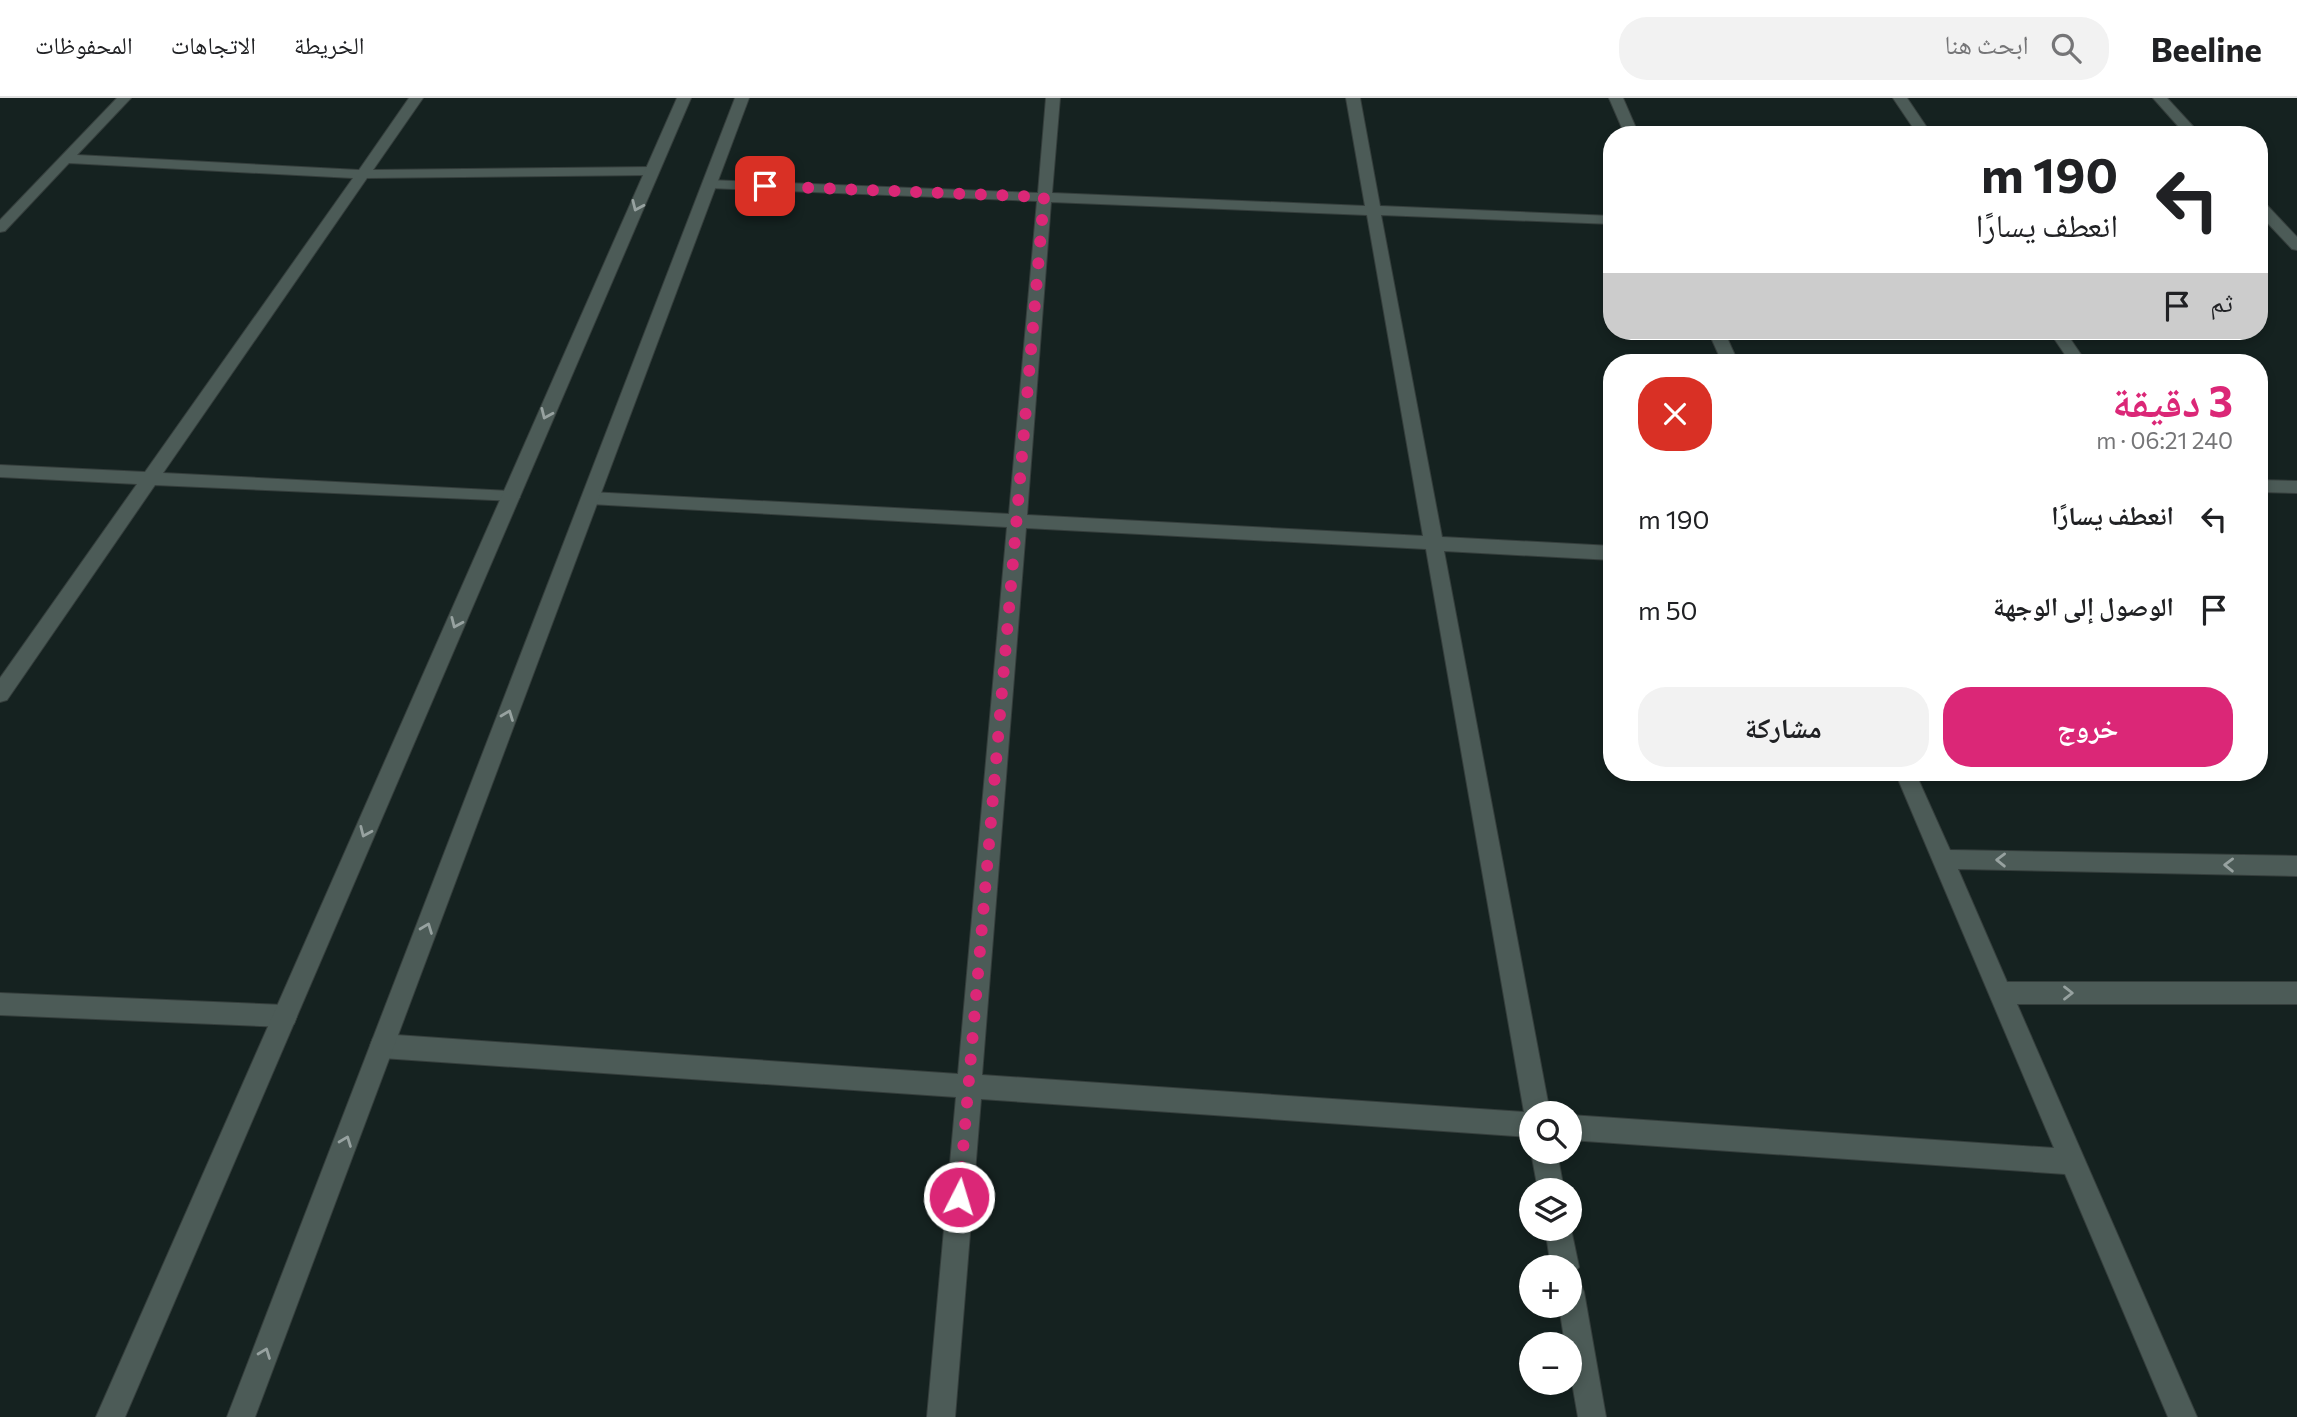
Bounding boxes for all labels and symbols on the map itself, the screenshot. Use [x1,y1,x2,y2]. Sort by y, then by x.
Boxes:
pin [735,156,795,216]
one-way arrow [631,199,645,211]
one-way arrow [541,408,555,420]
one-way arrow [450,616,464,628]
one-way arrow [499,710,513,722]
one-way arrow [359,824,373,837]
one-way arrow [1996,852,2006,868]
one-way arrow [2223,857,2234,872]
one-way arrow [418,922,432,934]
one-way arrow [2064,985,2074,1001]
one-way arrow [338,1135,352,1147]
position arrow [922,1160,996,1234]
one-way arrow [257,1348,271,1360]

